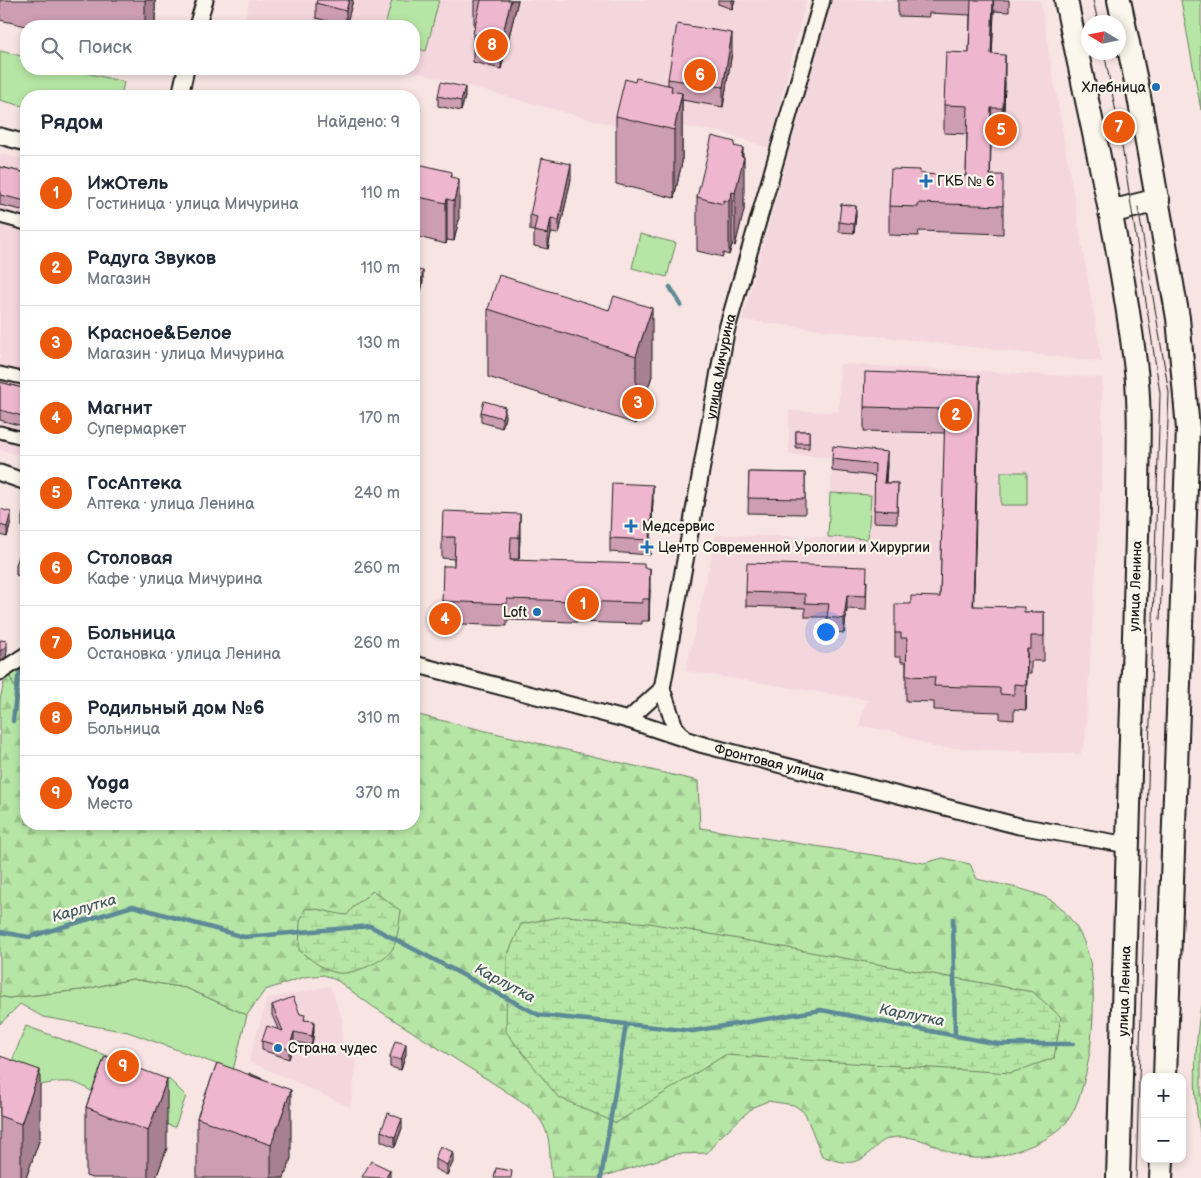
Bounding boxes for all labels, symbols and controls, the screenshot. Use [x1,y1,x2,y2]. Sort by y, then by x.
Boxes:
north arrow [1081,15,1126,60]
search box [20,20,420,75]
pin: 8 [476,26,508,64]
icon: search [38,34,66,62]
text: Поиск [78,36,132,59]
pin: 6 [684,56,716,94]
place label: Хлебница [1082,79,1147,96]
marker: Хлебница [1150,81,1162,93]
pin: 7 [1103,108,1135,146]
text: Рядом [40,110,103,135]
pin: 5 [985,111,1017,149]
text: Найдено: 9 [317,113,400,132]
text: ИжОтель [87,172,168,195]
place label: ГКБ № 6 [937,173,995,190]
marker: ГКБ № 6 [919,174,933,188]
text: 1 [53,184,59,203]
text: 110 m [361,184,400,203]
text: Гостиница · улица Мичурина [87,195,299,214]
text: Радуга Звуков [87,247,216,270]
text: 2 [51,259,61,278]
text: 110 m [361,259,400,278]
text: Магазин [87,270,151,289]
street label: улица Мичурина [703,311,740,421]
text: Красное&Белое [87,322,232,345]
text: 3 [51,334,61,353]
text: 130 m [357,334,400,353]
text: Магазин · улица Мичурина [87,345,284,364]
pin: 3 [622,384,654,422]
pin: 2 [940,396,972,434]
text: Магнит [87,397,152,420]
text: 4 [51,409,61,428]
text: 170 m [359,409,400,428]
text: Супермаркет [87,420,186,439]
text: ГосАптека [87,472,181,495]
text: 5 [51,484,61,503]
text: 240 m [354,484,400,503]
text: Аптека · улица Ленина [87,495,255,514]
place label: Медсервис [642,518,715,535]
marker: Медсервис [624,519,638,533]
place label: Центр Современной Урологии и Хирургии [658,539,930,556]
street label: улица Ленина [1125,539,1146,632]
marker: Центр Современной Урологии и Хирургии [640,540,654,554]
text: Столовая [87,547,173,570]
text: 6 [51,559,61,578]
text: 260 m [354,559,400,578]
text: Кафе · улица Мичурина [87,570,263,589]
pin: 1 [567,585,599,623]
pin: 4 [429,600,461,638]
place label: Loft [503,604,528,621]
marker: Loft [531,606,543,618]
your location [813,619,839,645]
text: Больница [87,622,175,645]
text: 7 [52,634,60,653]
text: 260 m [354,634,400,653]
text: Остановка · улица Ленина [87,645,281,664]
text: Родильный дом №6 [87,697,264,720]
text: 8 [51,709,61,728]
text: 310 m [357,709,400,728]
text: Больница [87,720,160,739]
street label: Фронтовая улица [712,740,827,785]
text: Yoga [87,772,129,795]
text: 9 [51,784,61,803]
text: 370 m [355,784,400,803]
text: Место [87,795,133,814]
water label: Карлутка [50,890,119,927]
street label: улица Ленина [1114,944,1135,1037]
water label: Карлутка [471,959,539,1007]
water label: Карлутка [878,1000,946,1031]
place label: Страна чудес [288,1040,377,1057]
marker: Страна чудес [272,1042,284,1054]
pin: 9 [107,1047,139,1085]
map controls [1141,1073,1186,1163]
button: + [1141,1073,1186,1118]
button: − [1141,1118,1186,1163]

